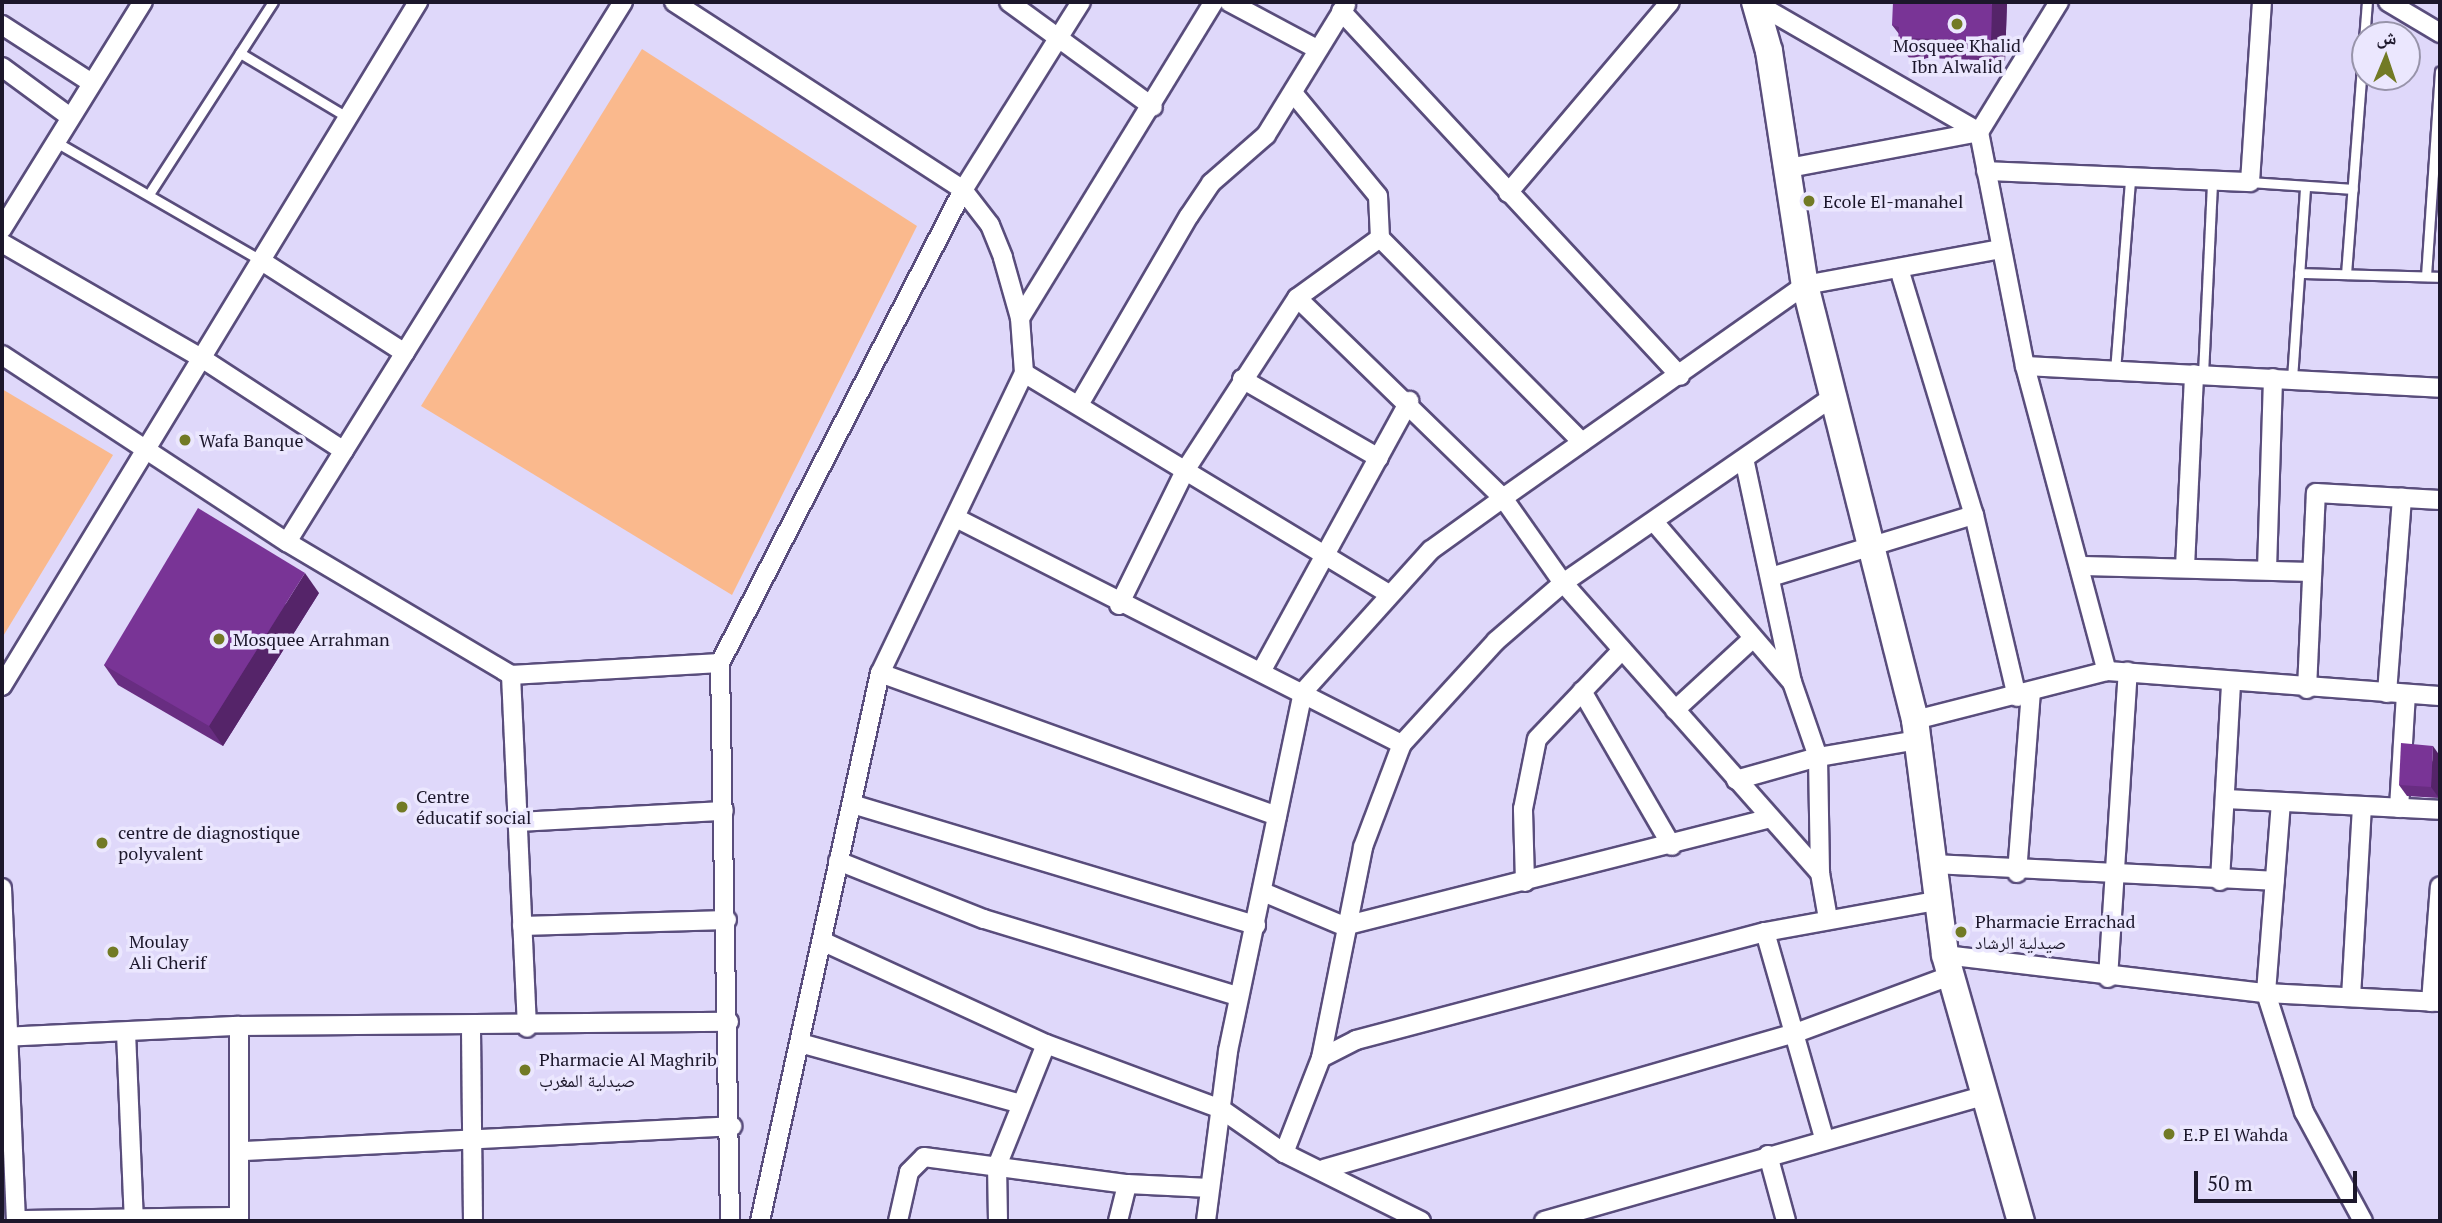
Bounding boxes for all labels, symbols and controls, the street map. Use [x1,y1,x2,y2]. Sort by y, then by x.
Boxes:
marker: Mosquee Khalid Ibn Alwalid [1949,16,1965,32]
north arrow [2351,21,2421,91]
text: ش [2376,24,2397,49]
place label: Mosquee Khalid Ibn Alwalid [1893,35,2021,78]
place label: Ecole El-manahel [1823,190,1963,212]
marker: Ecole El-manahel [1801,193,1817,209]
place label: Wafa Banque [199,429,303,451]
marker: Wafa Banque [177,432,193,448]
place label: Mosquee Arrahman [233,628,390,650]
marker: Mosquee Arrahman [211,631,227,647]
place label: Centre éducatif social [416,786,532,828]
marker: Centre éducatif social [394,799,410,815]
place label: centre de diagnostique polyvalent [118,822,300,864]
marker: centre de diagnostique polyvalent [92,833,112,853]
place label: Pharmacie Errachad صيدلية الرشاد [1975,911,2136,954]
marker: Pharmacie Errachad صيدلية الرشاد [1953,924,1969,940]
place label: Moulay Ali Cherif [129,931,206,974]
marker: Moulay Ali Cherif [103,942,123,962]
place label: Pharmacie Al Maghrib صيدلية المغرب [539,1049,717,1092]
marker: Pharmacie Al Maghrib صيدلية المغرب [517,1062,533,1078]
place label: E.P El Wahda [2183,1123,2288,1145]
marker: E.P El Wahda [2161,1126,2177,1142]
scale bar [2197,1156,2360,1200]
text: 50 m [2207,1169,2253,1197]

